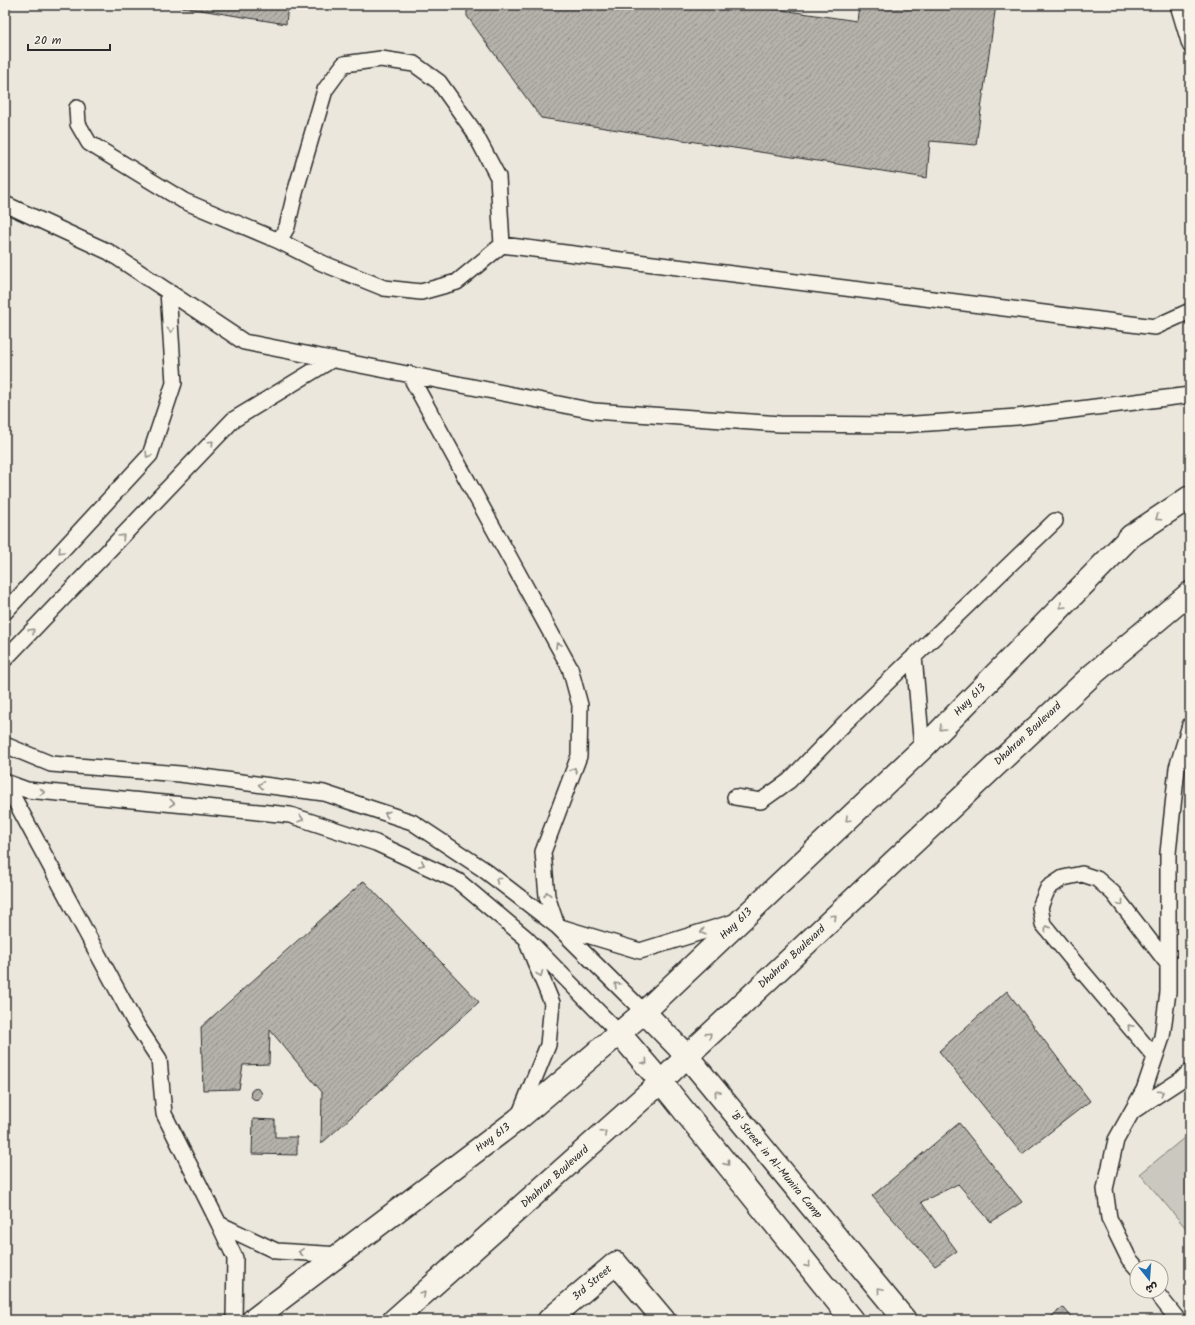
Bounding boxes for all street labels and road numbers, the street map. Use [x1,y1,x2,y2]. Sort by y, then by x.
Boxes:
street label: Hwy 613 [950,679,990,721]
street label: Dhahran Boulevard [990,697,1066,770]
street label: Hwy 613 [715,904,757,944]
street label: Dhahran Boulevard [754,920,830,993]
street label: 'B' Street in Al-Munira Camp [726,1107,827,1223]
street label: Hwy 613 [472,1119,514,1157]
street label: Dhahran Boulevard [517,1141,594,1213]
street label: 3rd Street [568,1260,617,1305]

